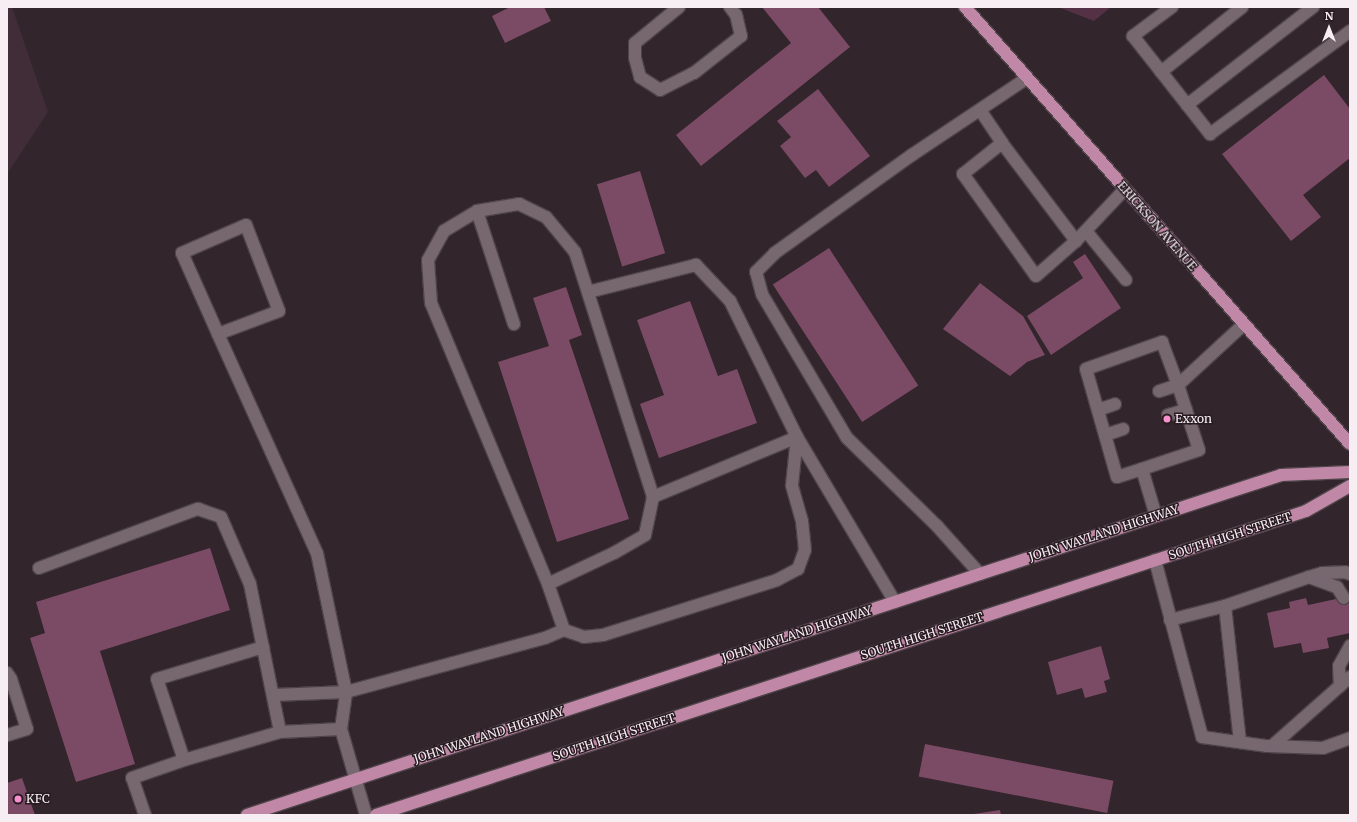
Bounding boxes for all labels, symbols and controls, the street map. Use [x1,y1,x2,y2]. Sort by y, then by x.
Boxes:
north arrow [1309,8,1349,48]
text: N [1325,9,1333,23]
street label: ERICKSON AVENUE [1114,178,1200,274]
place label: Exxon [1175,412,1212,426]
marker: Exxon [1162,414,1172,424]
street label: JOHN WAYLAND HIGHWAY [1027,502,1181,564]
street label: SOUTH HIGH STREET [1167,509,1293,563]
street label: JOHN WAYLAND HIGHWAY [720,603,874,665]
street label: SOUTH HIGH STREET [859,609,985,663]
street label: JOHN WAYLAND HIGHWAY [412,704,566,766]
street label: SOUTH HIGH STREET [551,710,677,764]
place label: KFC [26,792,50,806]
marker: KFC [13,794,23,804]

